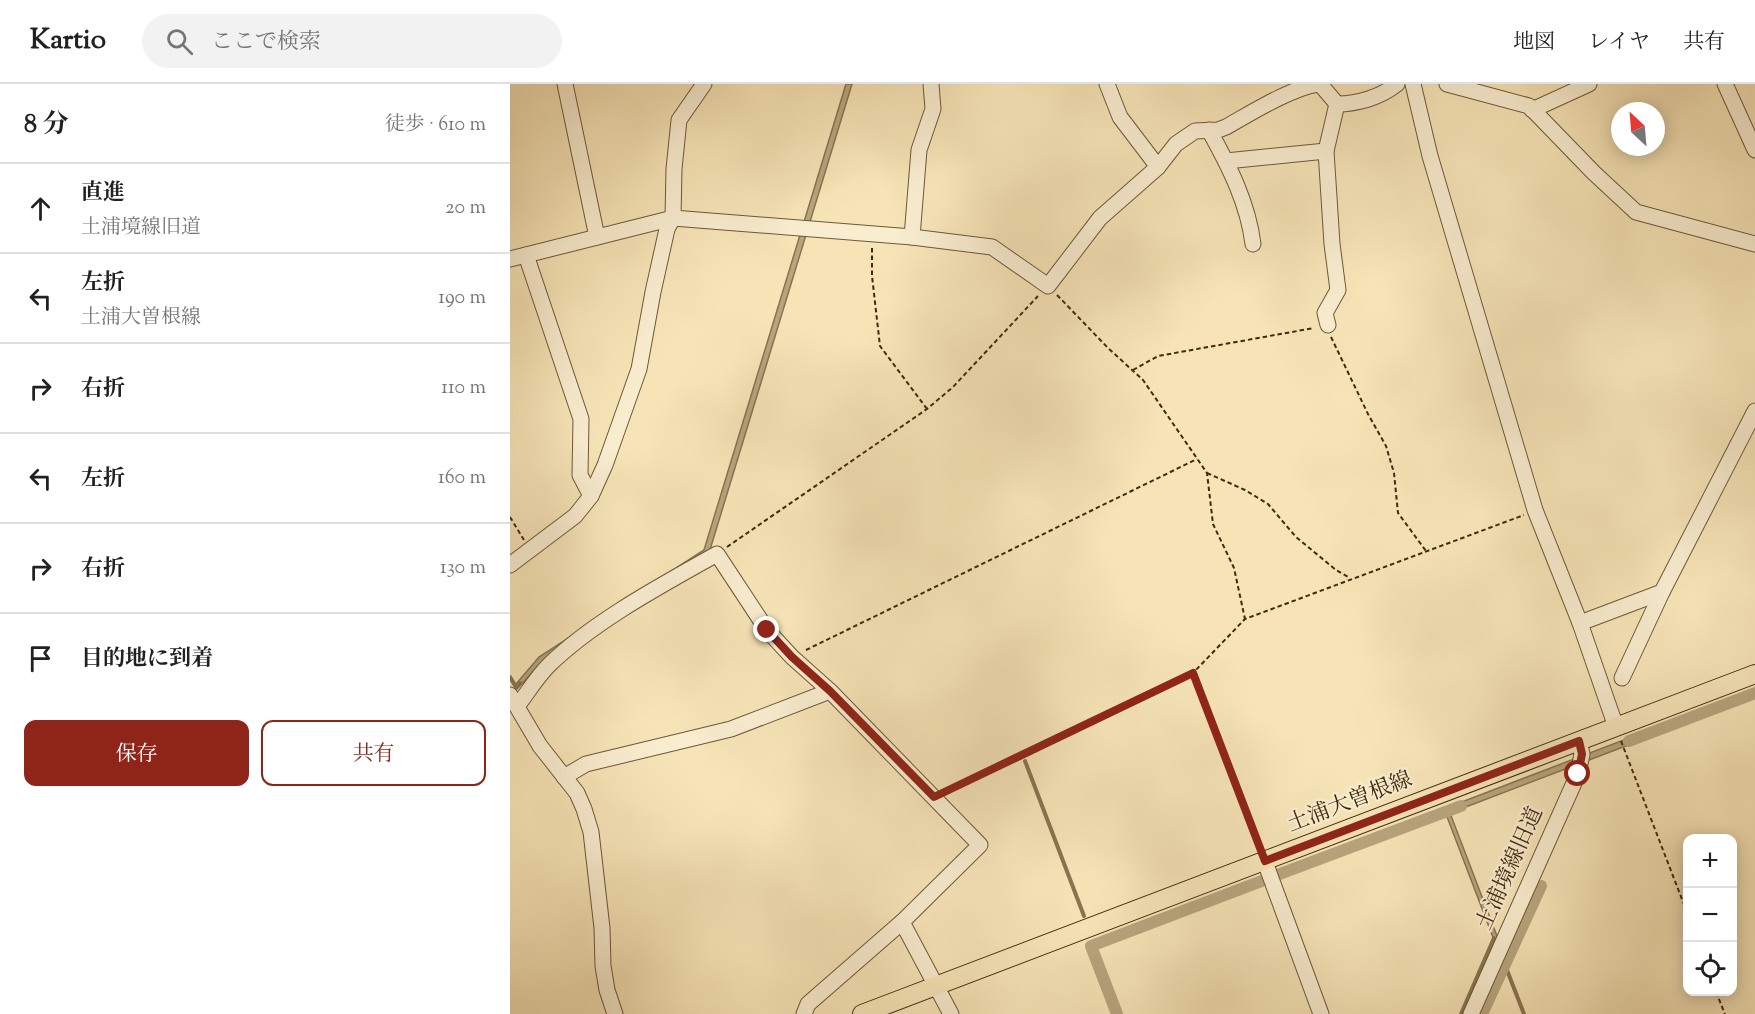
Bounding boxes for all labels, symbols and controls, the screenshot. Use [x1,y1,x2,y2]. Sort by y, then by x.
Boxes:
search box [142,14,562,68]
text: Kartio [30,21,106,61]
icon: search [163,25,196,58]
text: ここで検索 [211,27,321,59]
text: 地図 [1513,28,1555,58]
text: レイヤ [1588,28,1650,58]
text: 共有 [1683,28,1725,58]
north arrow [1611,102,1665,156]
text: 8 分 [24,107,69,144]
text: 徒歩 · 610 m [385,111,486,140]
text: 直進 [81,178,125,210]
icon: ahead [24,192,57,225]
text: 20 m [445,194,486,223]
text: 土浦境線旧道 [81,214,201,243]
text: 左折 [81,268,125,300]
icon: left [24,282,57,315]
text: 190 m [438,284,486,313]
text: 土浦大曽根線 [81,304,201,333]
icon: right [24,372,57,405]
text: 右折 [81,374,125,406]
text: 110 m [441,374,486,403]
icon: left [24,462,57,495]
text: 左折 [81,464,125,496]
text: 160 m [438,464,486,493]
icon: right [24,552,57,585]
text: 右折 [81,554,125,586]
text: 130 m [440,554,486,583]
route end [753,616,779,642]
icon: arrive [24,642,57,675]
text: 目的地に到着 [81,644,213,676]
button: 保存 [24,720,249,786]
button: 共有 [261,720,486,786]
route start [1564,760,1590,786]
street label: 土浦大曽根線 [1283,764,1417,842]
street label: 土浦境線旧道 [1470,802,1552,936]
map controls [1683,834,1737,996]
button: + [1683,834,1737,888]
button: − [1683,888,1737,942]
button: locate [1683,942,1737,996]

